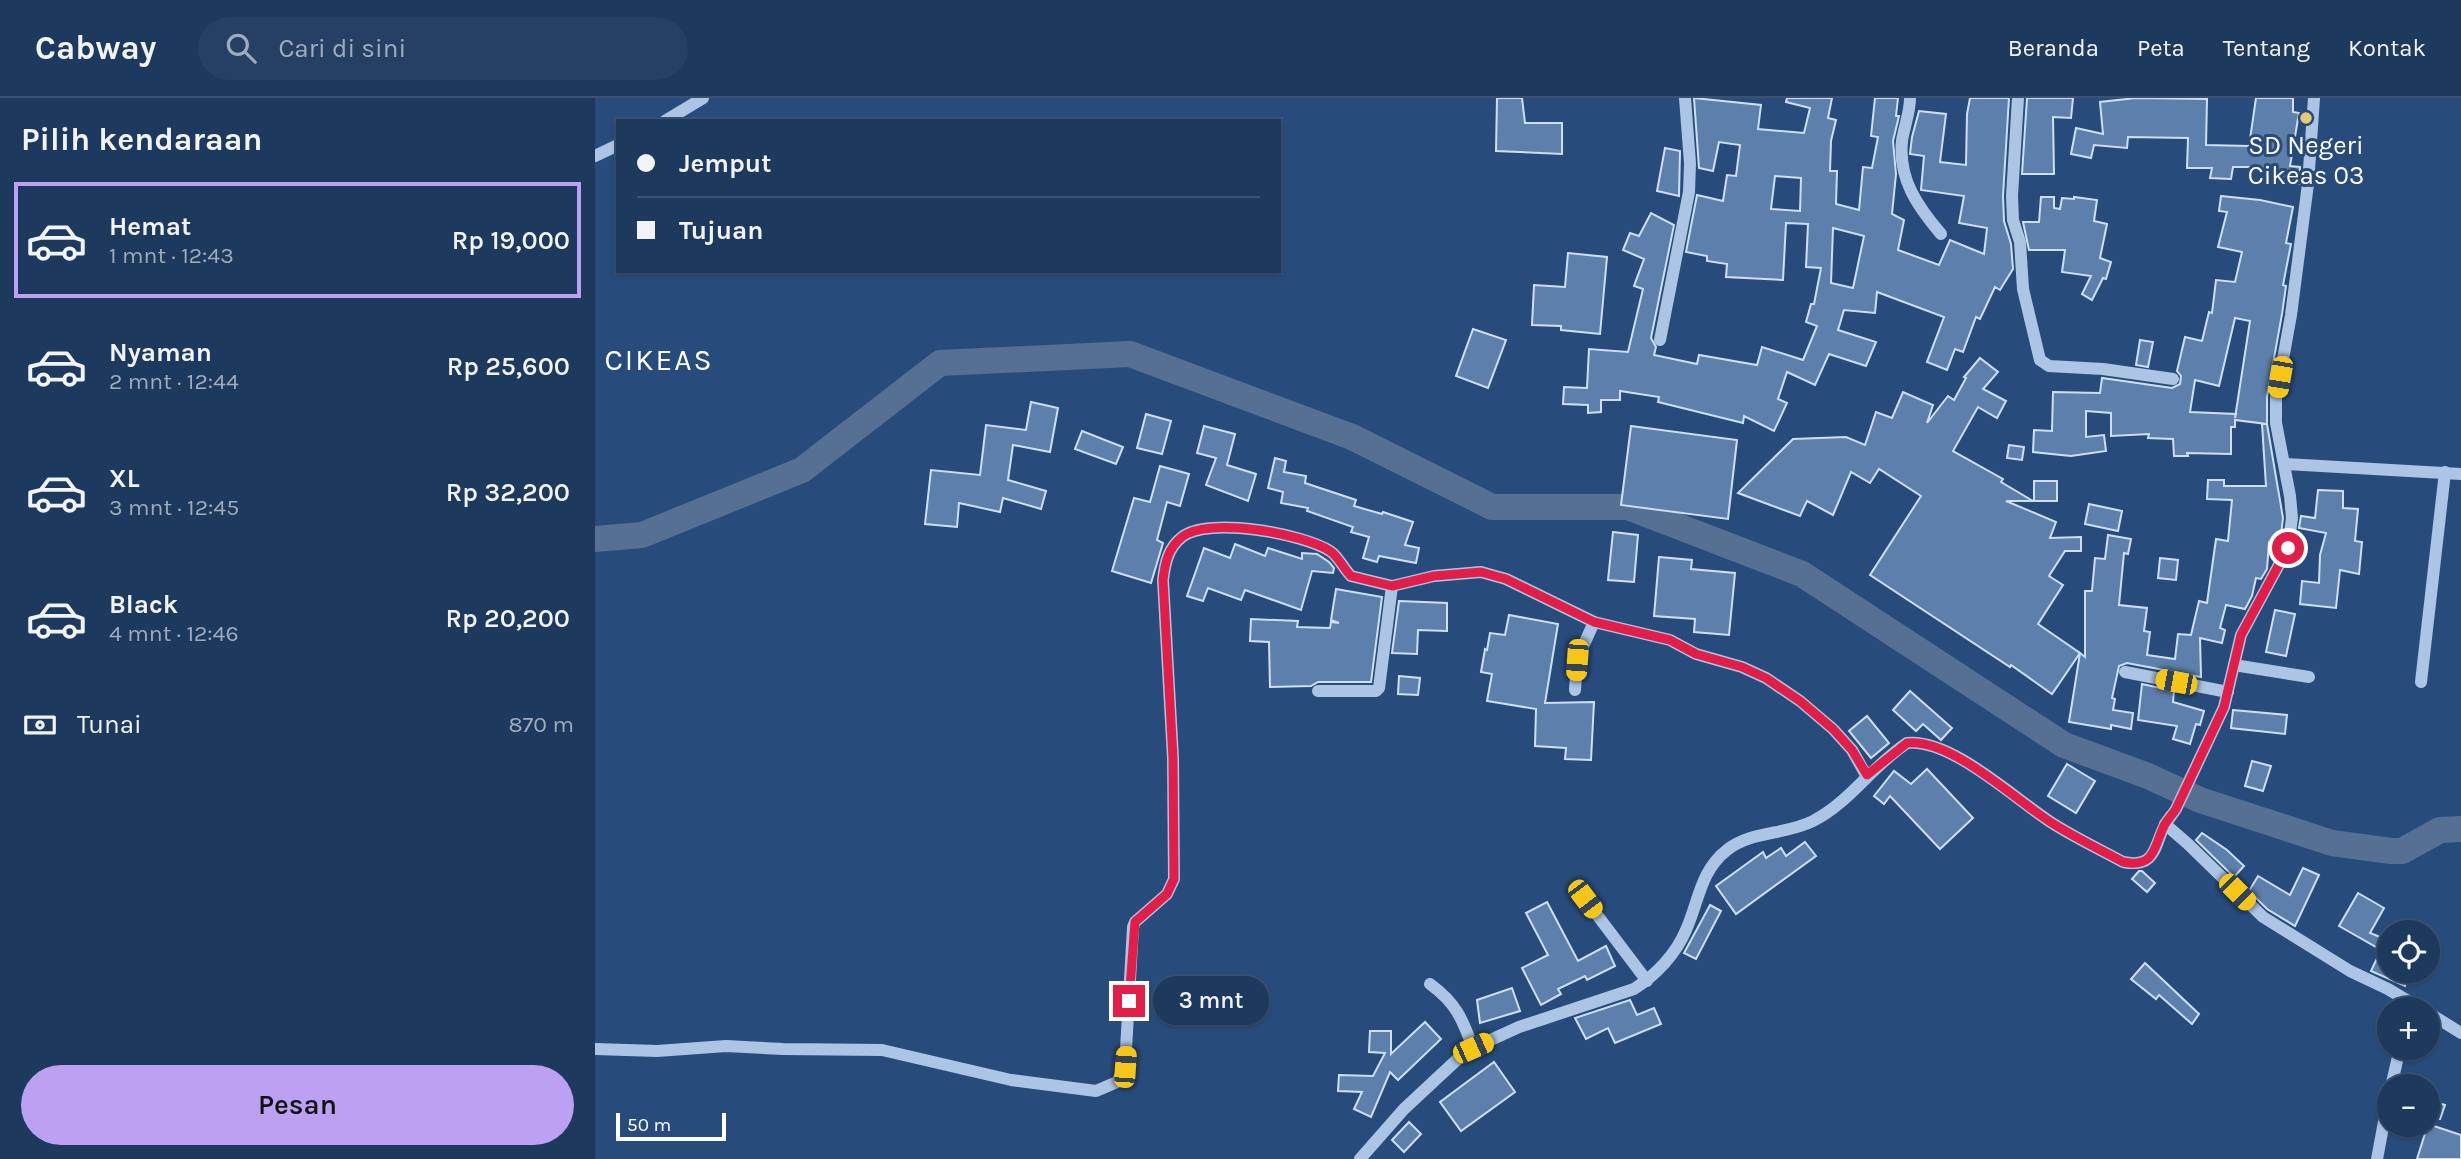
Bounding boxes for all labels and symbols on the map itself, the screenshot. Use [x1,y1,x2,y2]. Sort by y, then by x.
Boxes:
marker: SD Negeri Cikeas 03 [2298,110,2314,126]
place label: SD Negeri Cikeas 03 [2248,130,2364,191]
district label: CIKEAS [604,342,714,378]
car [2267,354,2294,400]
route start [2272,532,2304,564]
car [1566,638,1589,682]
car [2154,668,2199,696]
car [2215,870,2260,914]
car [1564,876,1607,922]
callout: 3 mnt [1153,976,1269,1026]
route end [1113,985,1145,1017]
car [1450,1030,1497,1066]
car [1114,1045,1137,1089]
scale bar [616,1110,726,1142]

